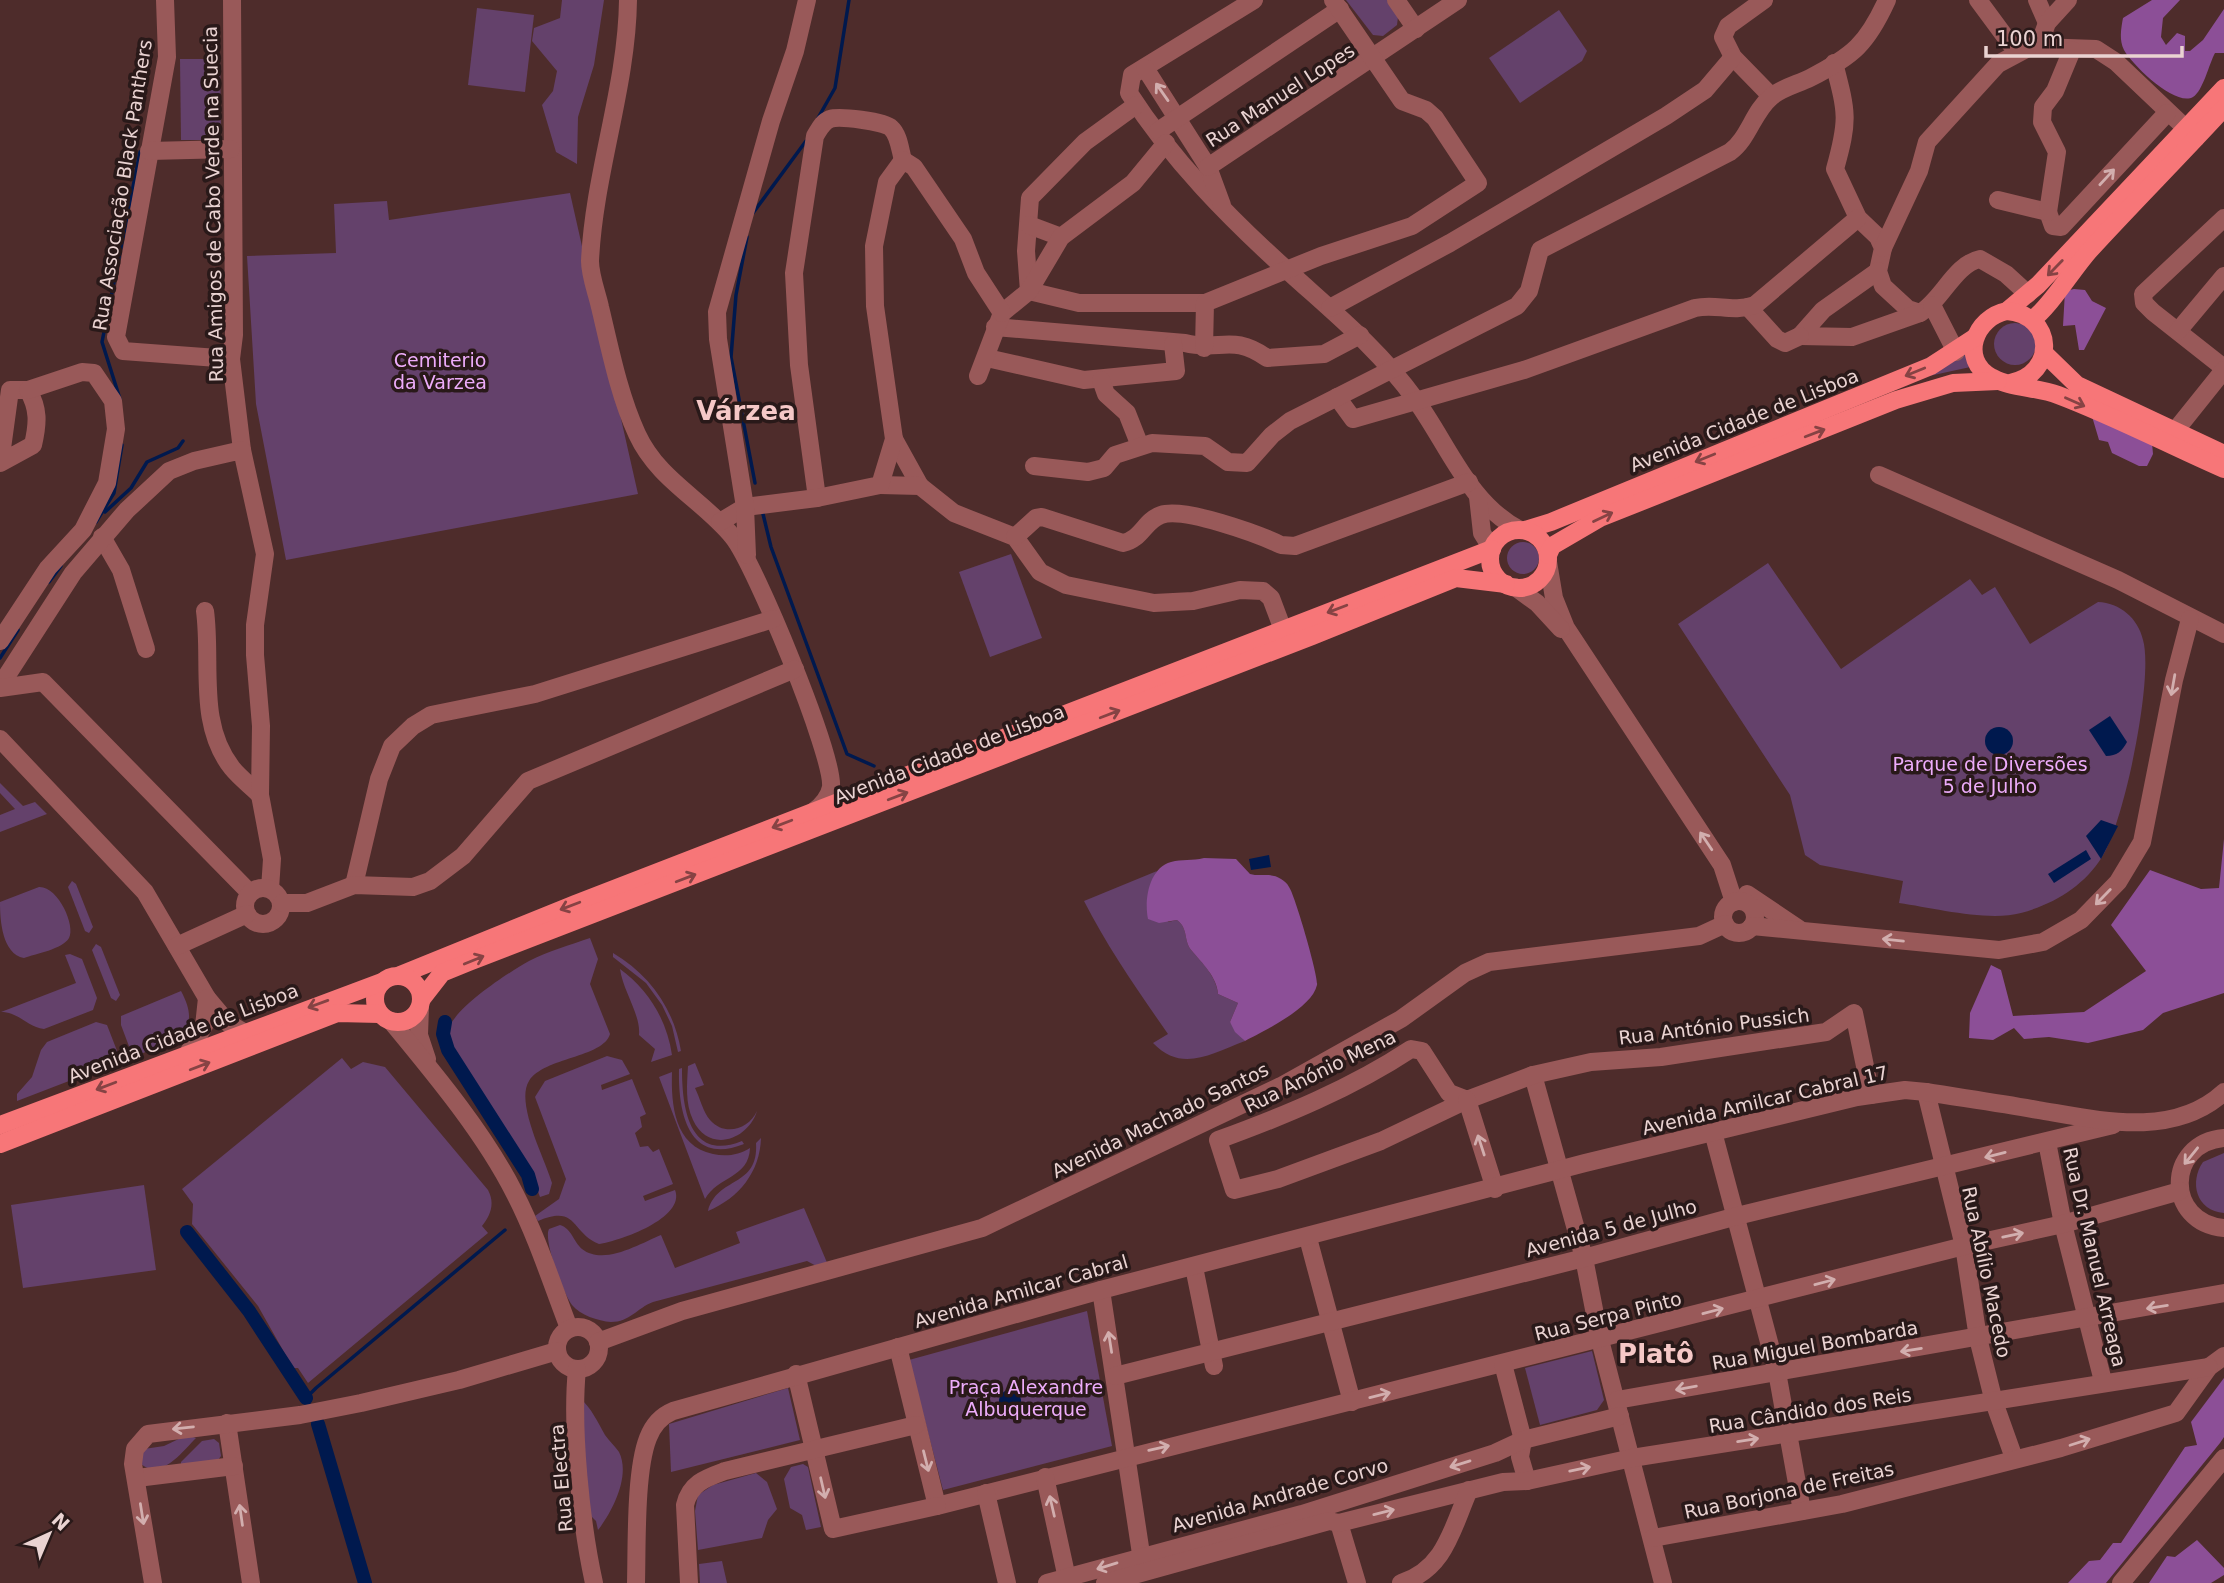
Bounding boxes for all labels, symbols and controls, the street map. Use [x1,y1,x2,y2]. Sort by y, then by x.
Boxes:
scale bar [1986,14,2182,58]
street label: Rua Amigos de Cabo Verde na Suecia [199,26,227,382]
text: 100 m [1996,27,2063,51]
street label: Rua Associação Black Panthers [88,38,156,332]
street label: Rua Manuel Lopes [1202,39,1358,151]
one-way arrow [1155,83,1169,102]
one-way arrow [2099,168,2115,186]
one-way arrow [2047,259,2064,276]
park label: Cemiterio da Varzea [393,349,487,393]
street label: Avenida Cidade de Lisboa [1626,364,1862,476]
one-way arrow [1905,367,1927,380]
district label: Várzea [696,396,796,426]
one-way arrow [2064,396,2085,409]
one-way arrow [1803,426,1825,439]
one-way arrow [1694,453,1716,466]
one-way arrow [1592,510,1614,523]
one-way arrow [1327,604,1349,617]
one-way arrow [2166,673,2180,696]
street label: Avenida Cidade de Lisboa [831,700,1067,808]
one-way arrow [1099,707,1121,719]
park label: Parque de Diversões 5 de Julho [1892,753,2088,797]
one-way arrow [887,788,909,801]
one-way arrow [772,818,794,831]
one-way arrow [1698,832,1713,851]
one-way arrow [674,870,696,883]
one-way arrow [2095,888,2112,905]
one-way arrow [560,900,581,913]
one-way arrow [1882,933,1905,946]
one-way arrow [462,953,484,966]
street label: Avenida Cidade de Lisboa [65,979,301,1087]
one-way arrow [307,999,329,1011]
street label: Rua António Pussich [1617,1003,1811,1049]
street label: Rua Anónio Mena [1241,1025,1399,1117]
one-way arrow [189,1058,211,1071]
street label: Avenida Machado Santos [1048,1058,1272,1182]
street label: Avenida Amilcar Cabral 17 [1640,1061,1890,1139]
one-way arrow [95,1081,117,1093]
one-way arrow [1473,1134,1486,1156]
street label: Rua Dr. Manuel Arreaga [2059,1145,2131,1369]
one-way arrow [2183,1146,2199,1164]
one-way arrow [1984,1149,2007,1162]
street label: Rua Abílio Macedo [1958,1184,2016,1360]
street label: Avenida 5 de Julho [1523,1195,1699,1261]
one-way arrow [2001,1228,2024,1241]
street label: Avenida Amilcar Cabral [911,1250,1131,1332]
one-way arrow [1813,1275,1836,1288]
street label: Rua Serpa Pinto [1532,1287,1684,1345]
one-way arrow [2146,1301,2169,1314]
one-way arrow [1701,1304,1724,1317]
street label: Rua Miguel Bombarda [1710,1316,1920,1374]
one-way arrow [1103,1332,1116,1354]
district label: Platô [1618,1339,1694,1369]
one-way arrow [1900,1344,1923,1357]
park label: Praça Alexandre Albuquerque [949,1376,1103,1420]
one-way arrow [1676,1382,1698,1395]
street label: Rua Cândido dos Reis [1707,1383,1913,1437]
one-way arrow [1368,1388,1391,1401]
one-way arrow [172,1421,195,1434]
street label: Rua Electra [545,1423,577,1533]
one-way arrow [1737,1434,1759,1447]
one-way arrow [2069,1434,2091,1447]
one-way arrow [1147,1441,1170,1455]
one-way arrow [920,1449,933,1472]
street label: Avenida Andrade Corvo [1169,1454,1391,1536]
street label: Rua Borjona de Freitas [1682,1457,1896,1523]
one-way arrow [1449,1458,1471,1471]
one-way arrow [1568,1462,1591,1476]
one-way arrow [817,1476,830,1499]
one-way arrow [1045,1495,1058,1518]
north arrow [14,1499,84,1569]
one-way arrow [136,1502,149,1525]
one-way arrow [1372,1504,1394,1517]
one-way arrow [234,1505,247,1527]
text: N [47,1508,74,1535]
one-way arrow [1096,1560,1118,1573]

